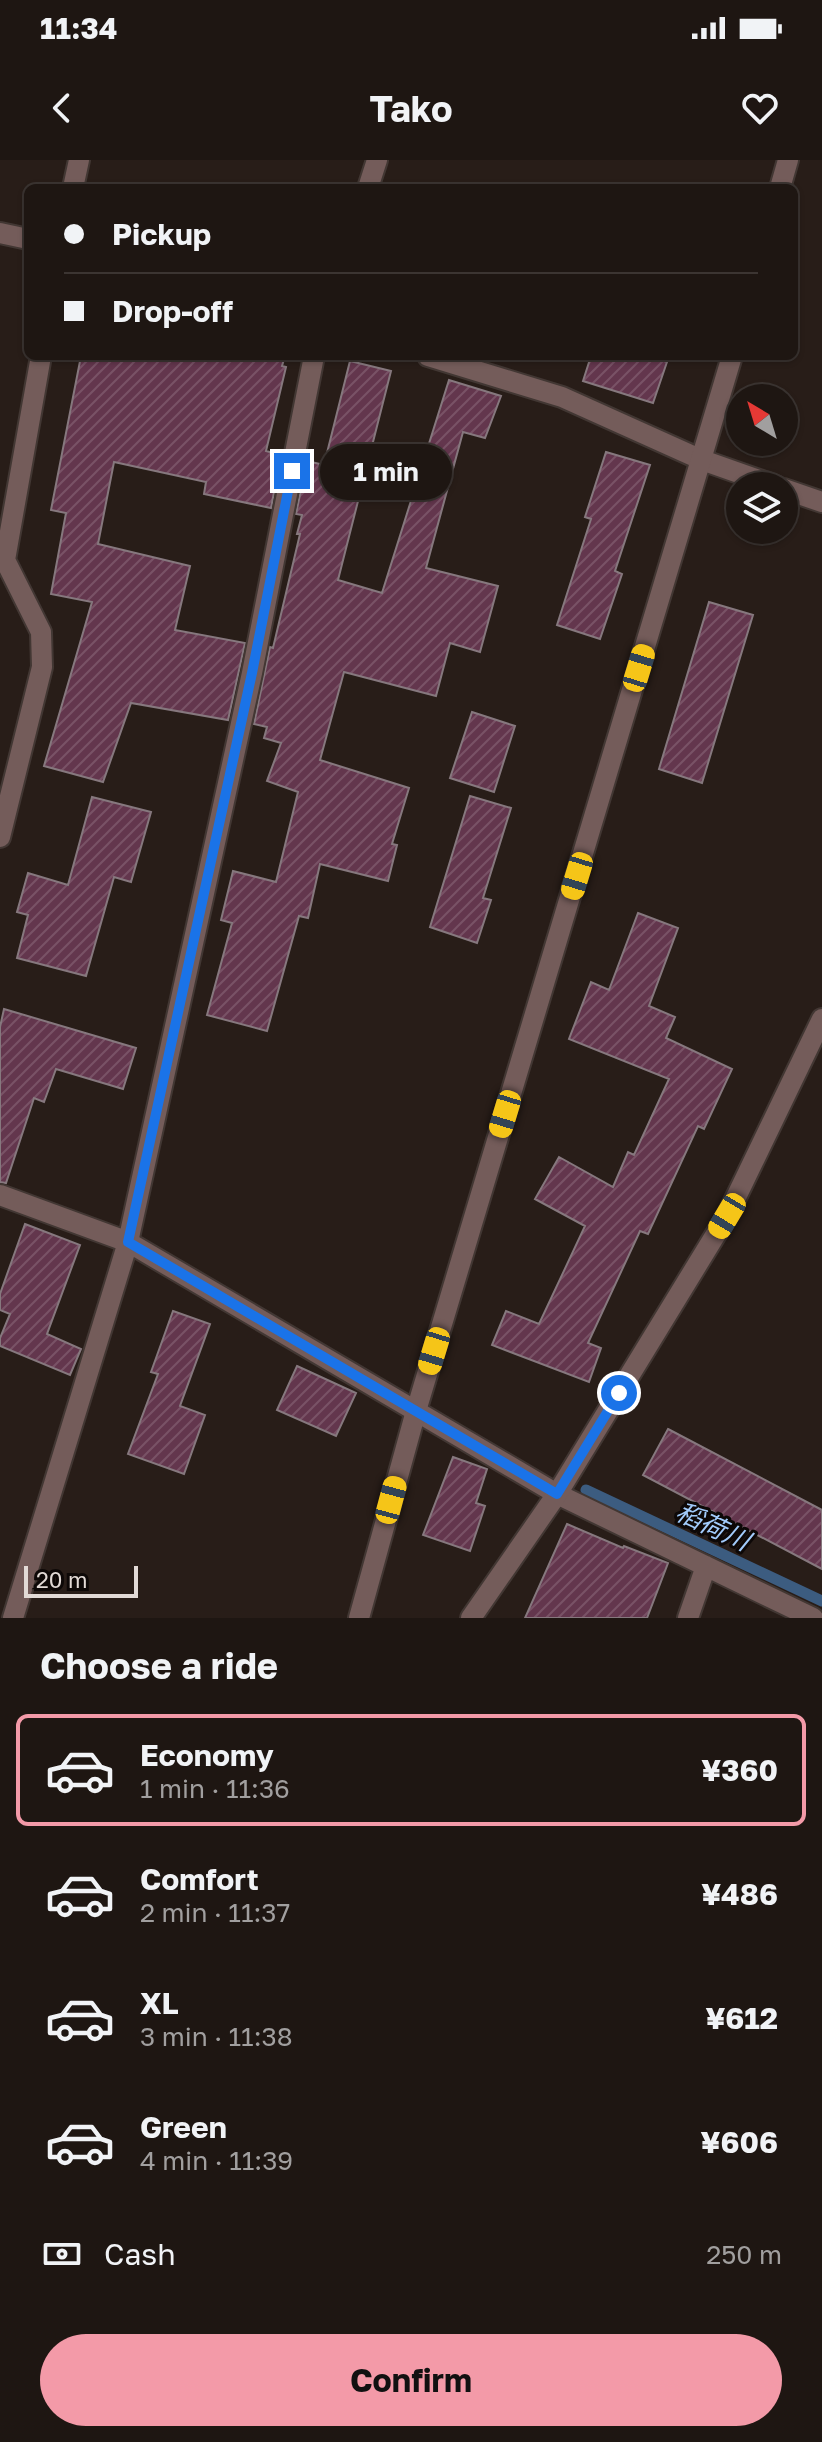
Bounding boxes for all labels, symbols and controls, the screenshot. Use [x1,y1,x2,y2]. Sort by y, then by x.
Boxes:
text: 11:34 [40,10,118,46]
icon: back [40,86,84,130]
icon: heart [738,86,782,130]
text: Tako [369,87,453,130]
text: Pickup [112,216,211,252]
text: Drop-off [112,293,233,329]
north arrow [726,384,798,456]
map controls [726,384,798,544]
callout: 1 min [320,443,452,499]
route end [274,453,310,489]
text: 1 min [353,456,419,487]
button: layers [726,472,798,544]
car [621,642,657,694]
car [559,850,595,902]
car [487,1088,523,1140]
car [704,1189,750,1243]
car [416,1325,452,1377]
route start [601,1375,637,1411]
car [373,1474,409,1526]
water label: 稻荷川 [671,1495,758,1558]
scale bar [24,1562,138,1598]
text: 20 m [36,1566,87,1593]
text: Choose a ride [40,1644,278,1687]
icon: car [44,1734,116,1806]
text: Economy [140,1737,274,1773]
text: ¥360 [701,1752,778,1788]
text: 1 min · 11:36 [140,1773,290,1804]
icon: car [44,1858,116,1930]
text: Comfort [140,1861,259,1897]
text: ¥486 [701,1876,778,1912]
text: 2 min · 11:37 [140,1897,290,1928]
icon: car [44,1982,116,2054]
text: XL [140,1985,179,2021]
text: ¥612 [705,2000,778,2036]
text: 3 min · 11:38 [140,2021,293,2052]
icon: car [44,2106,116,2178]
text: Green [140,2109,227,2145]
text: ¥606 [701,2124,778,2160]
text: 4 min · 11:39 [140,2145,293,2176]
icon: cash [40,2232,84,2276]
text: Cash [104,2236,176,2272]
text: 250 m [706,2239,782,2270]
button: Confirm [40,2334,782,2426]

